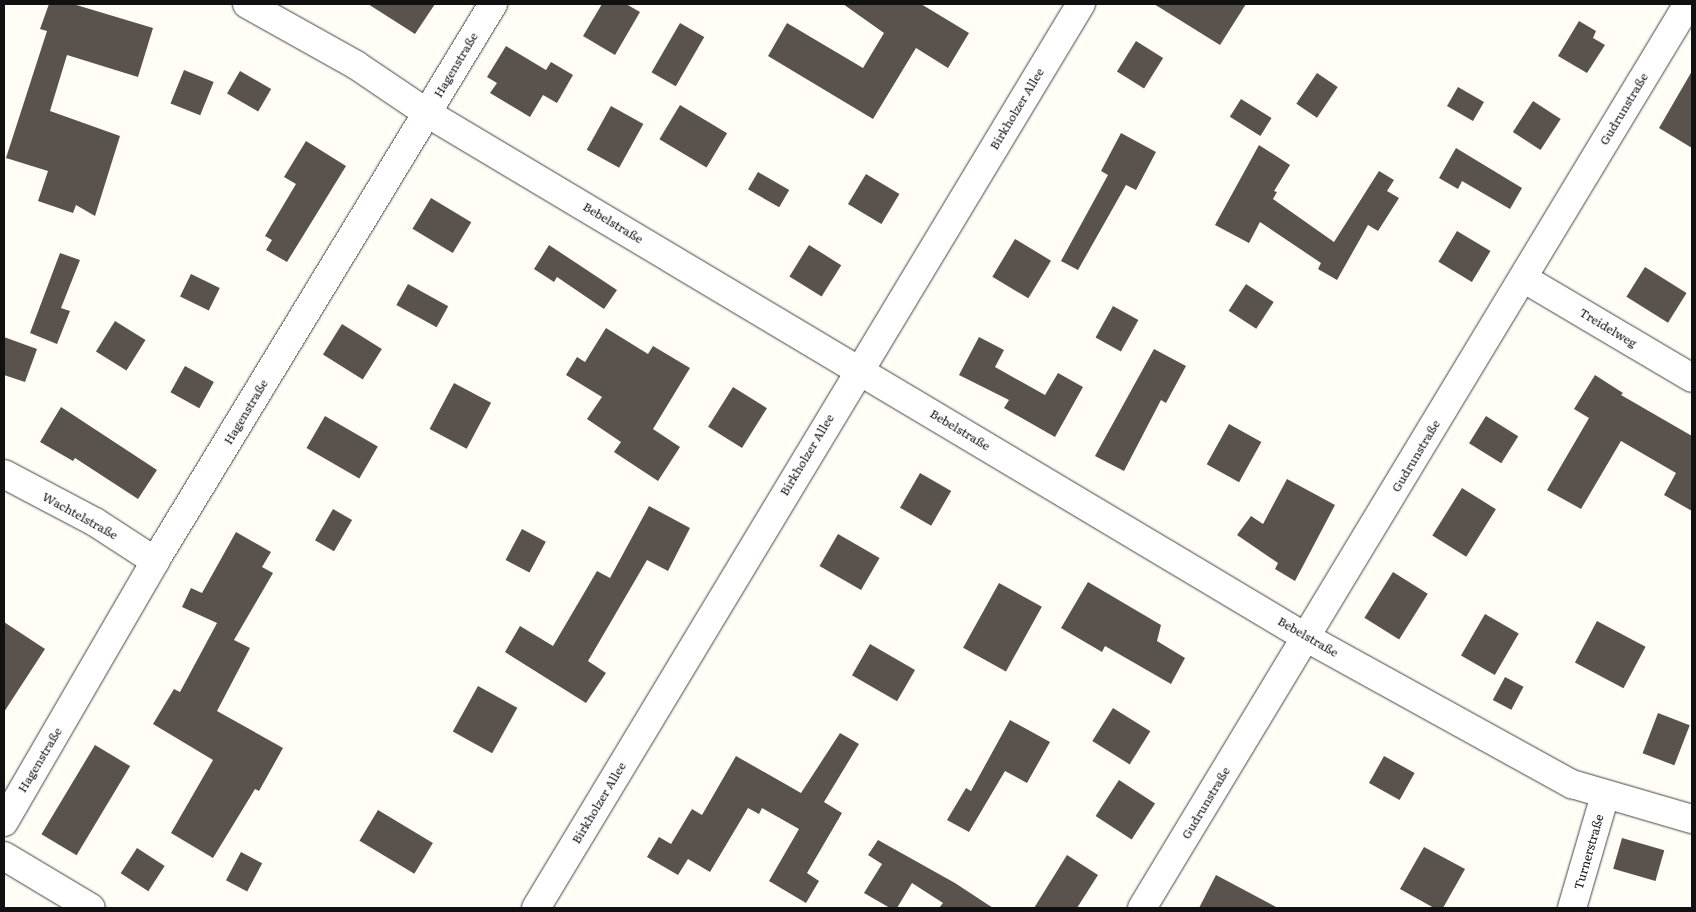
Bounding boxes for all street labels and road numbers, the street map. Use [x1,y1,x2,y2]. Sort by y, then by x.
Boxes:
street label: Hagenstraße [431,30,481,100]
street label: Birkholzer Allee [987,66,1047,152]
street label: Gudrunstraße [1597,70,1651,148]
street label: Bebelstraße [580,199,646,247]
street label: Treidelweg [1577,305,1639,351]
street label: Hagenstraße [221,377,271,447]
street label: Bebelstraße [927,406,993,454]
street label: Birkholzer Allee [777,412,837,498]
street label: Gudrunstraße [1389,417,1443,495]
street label: Wachtelstraße [40,489,120,543]
street label: Bebelstraße [1275,614,1341,660]
street label: Hagenstraße [15,725,65,795]
street label: Birkholzer Allee [569,760,629,846]
street label: Gudrunstraße [1179,764,1233,842]
street label: Turnerstraße [1571,813,1607,891]

